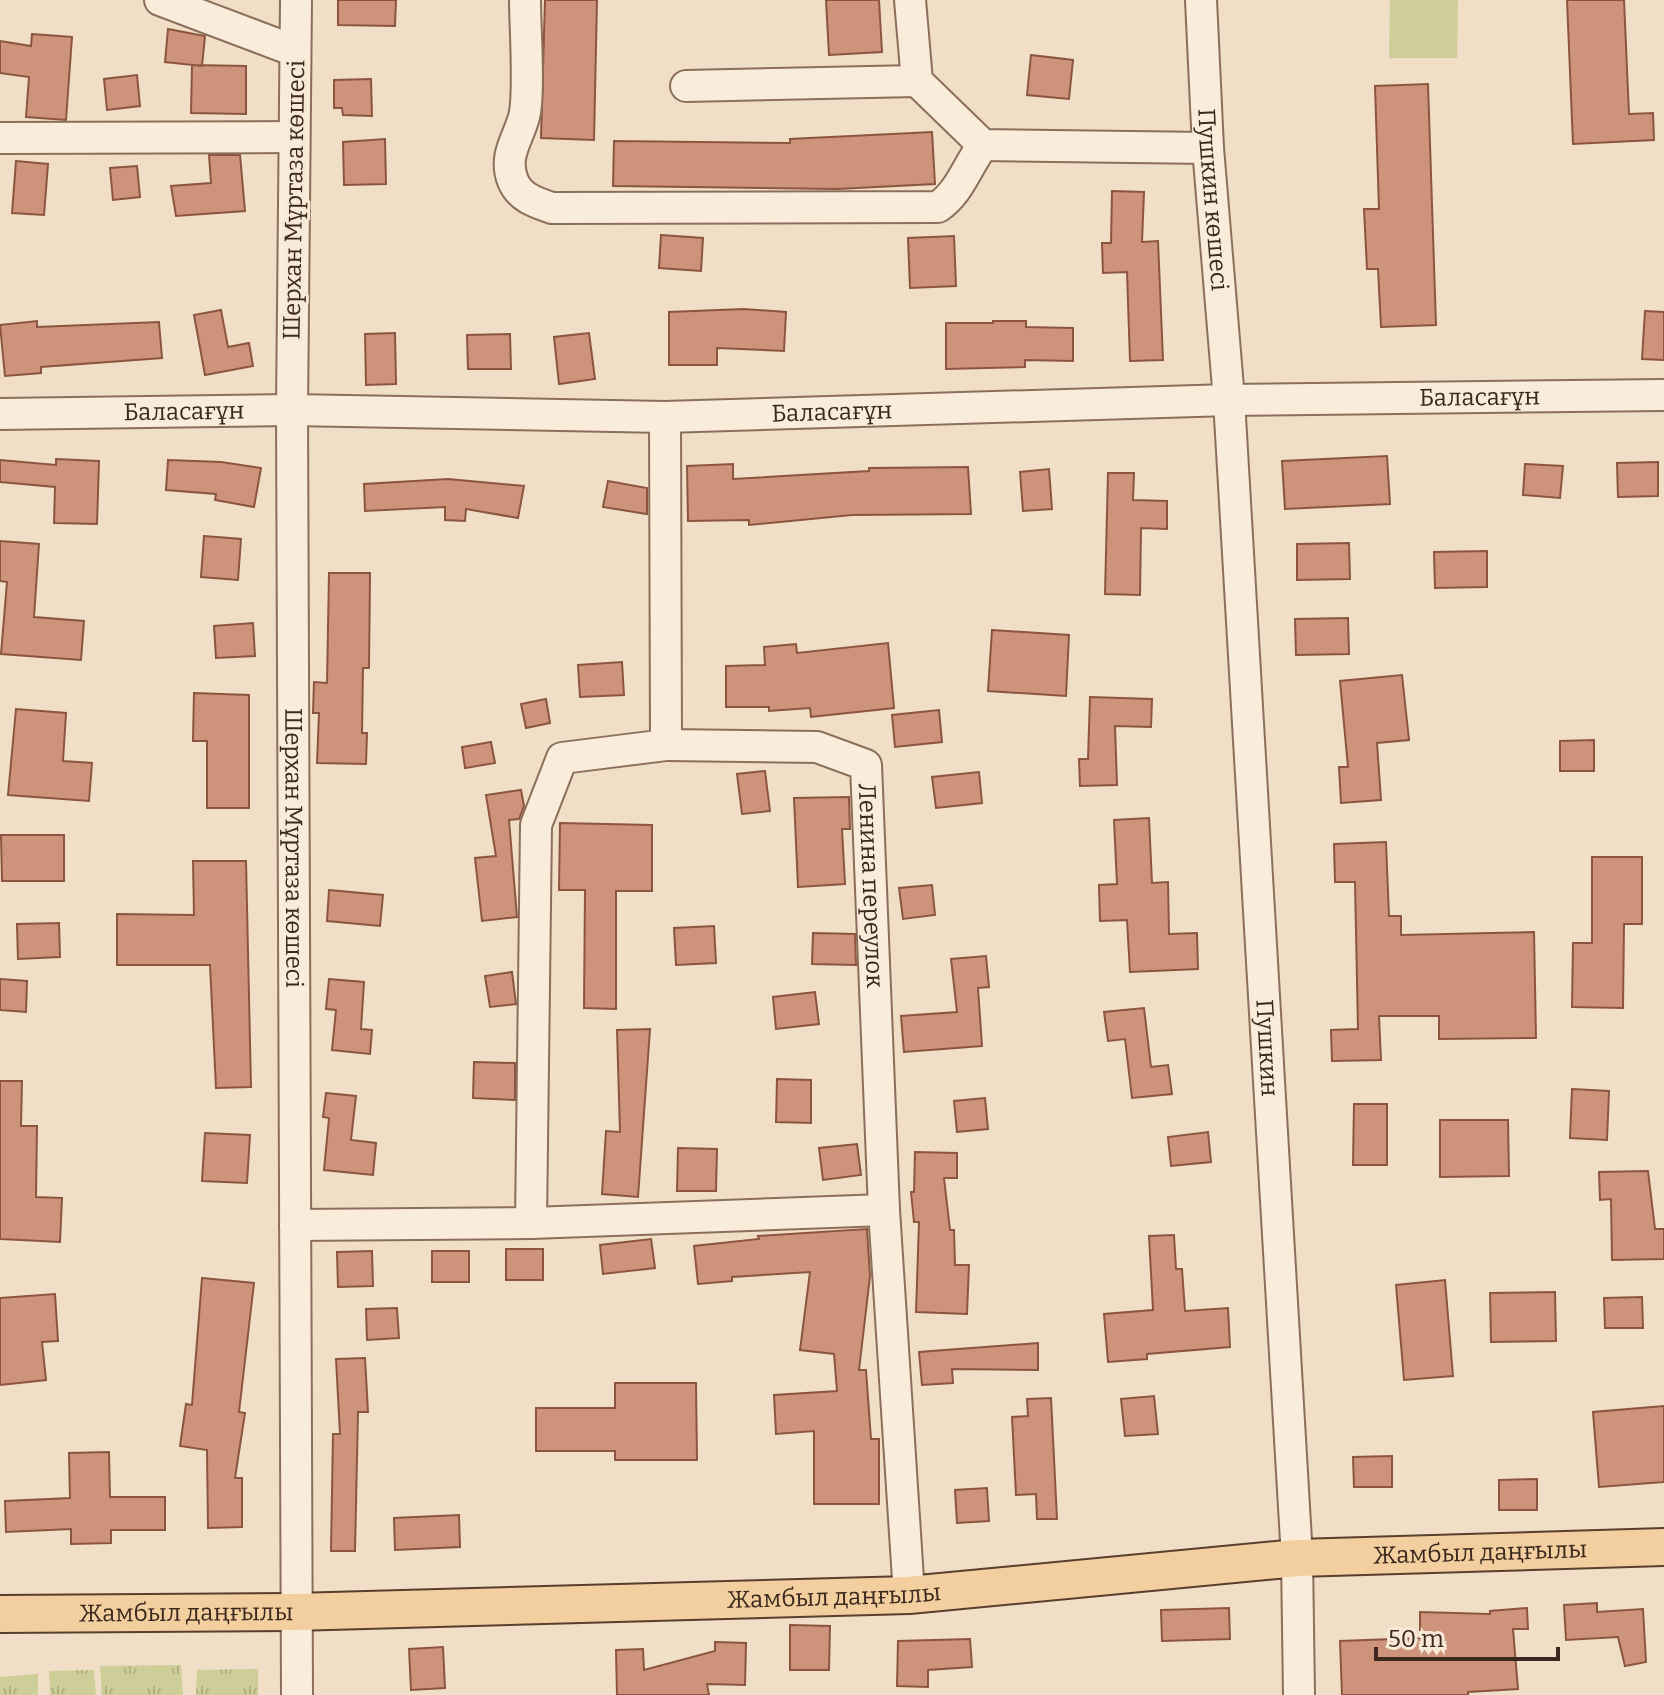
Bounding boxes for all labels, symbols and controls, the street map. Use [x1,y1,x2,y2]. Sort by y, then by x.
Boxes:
street label: Шерхан Мұртаза көшесі [278,60,310,340]
street label: Пушкин көшесі [1192,108,1234,292]
street label: Баласағұн [1419,382,1540,412]
street label: Баласағұн [771,396,893,428]
street label: Баласағұн [123,397,245,426]
street label: Шерхан Мұртаза көшесі [279,708,308,988]
street label: Ленина переулок [853,783,889,989]
street label: Пушкин [1250,998,1284,1097]
street label: Жамбыл даңғылы [1372,1535,1587,1570]
street label: Жамбыл даңғылы [726,1578,942,1614]
street label: Жамбыл даңғылы [79,1598,293,1627]
scale bar [1376,1611,1558,1661]
text: 50 m [1388,1625,1444,1653]

